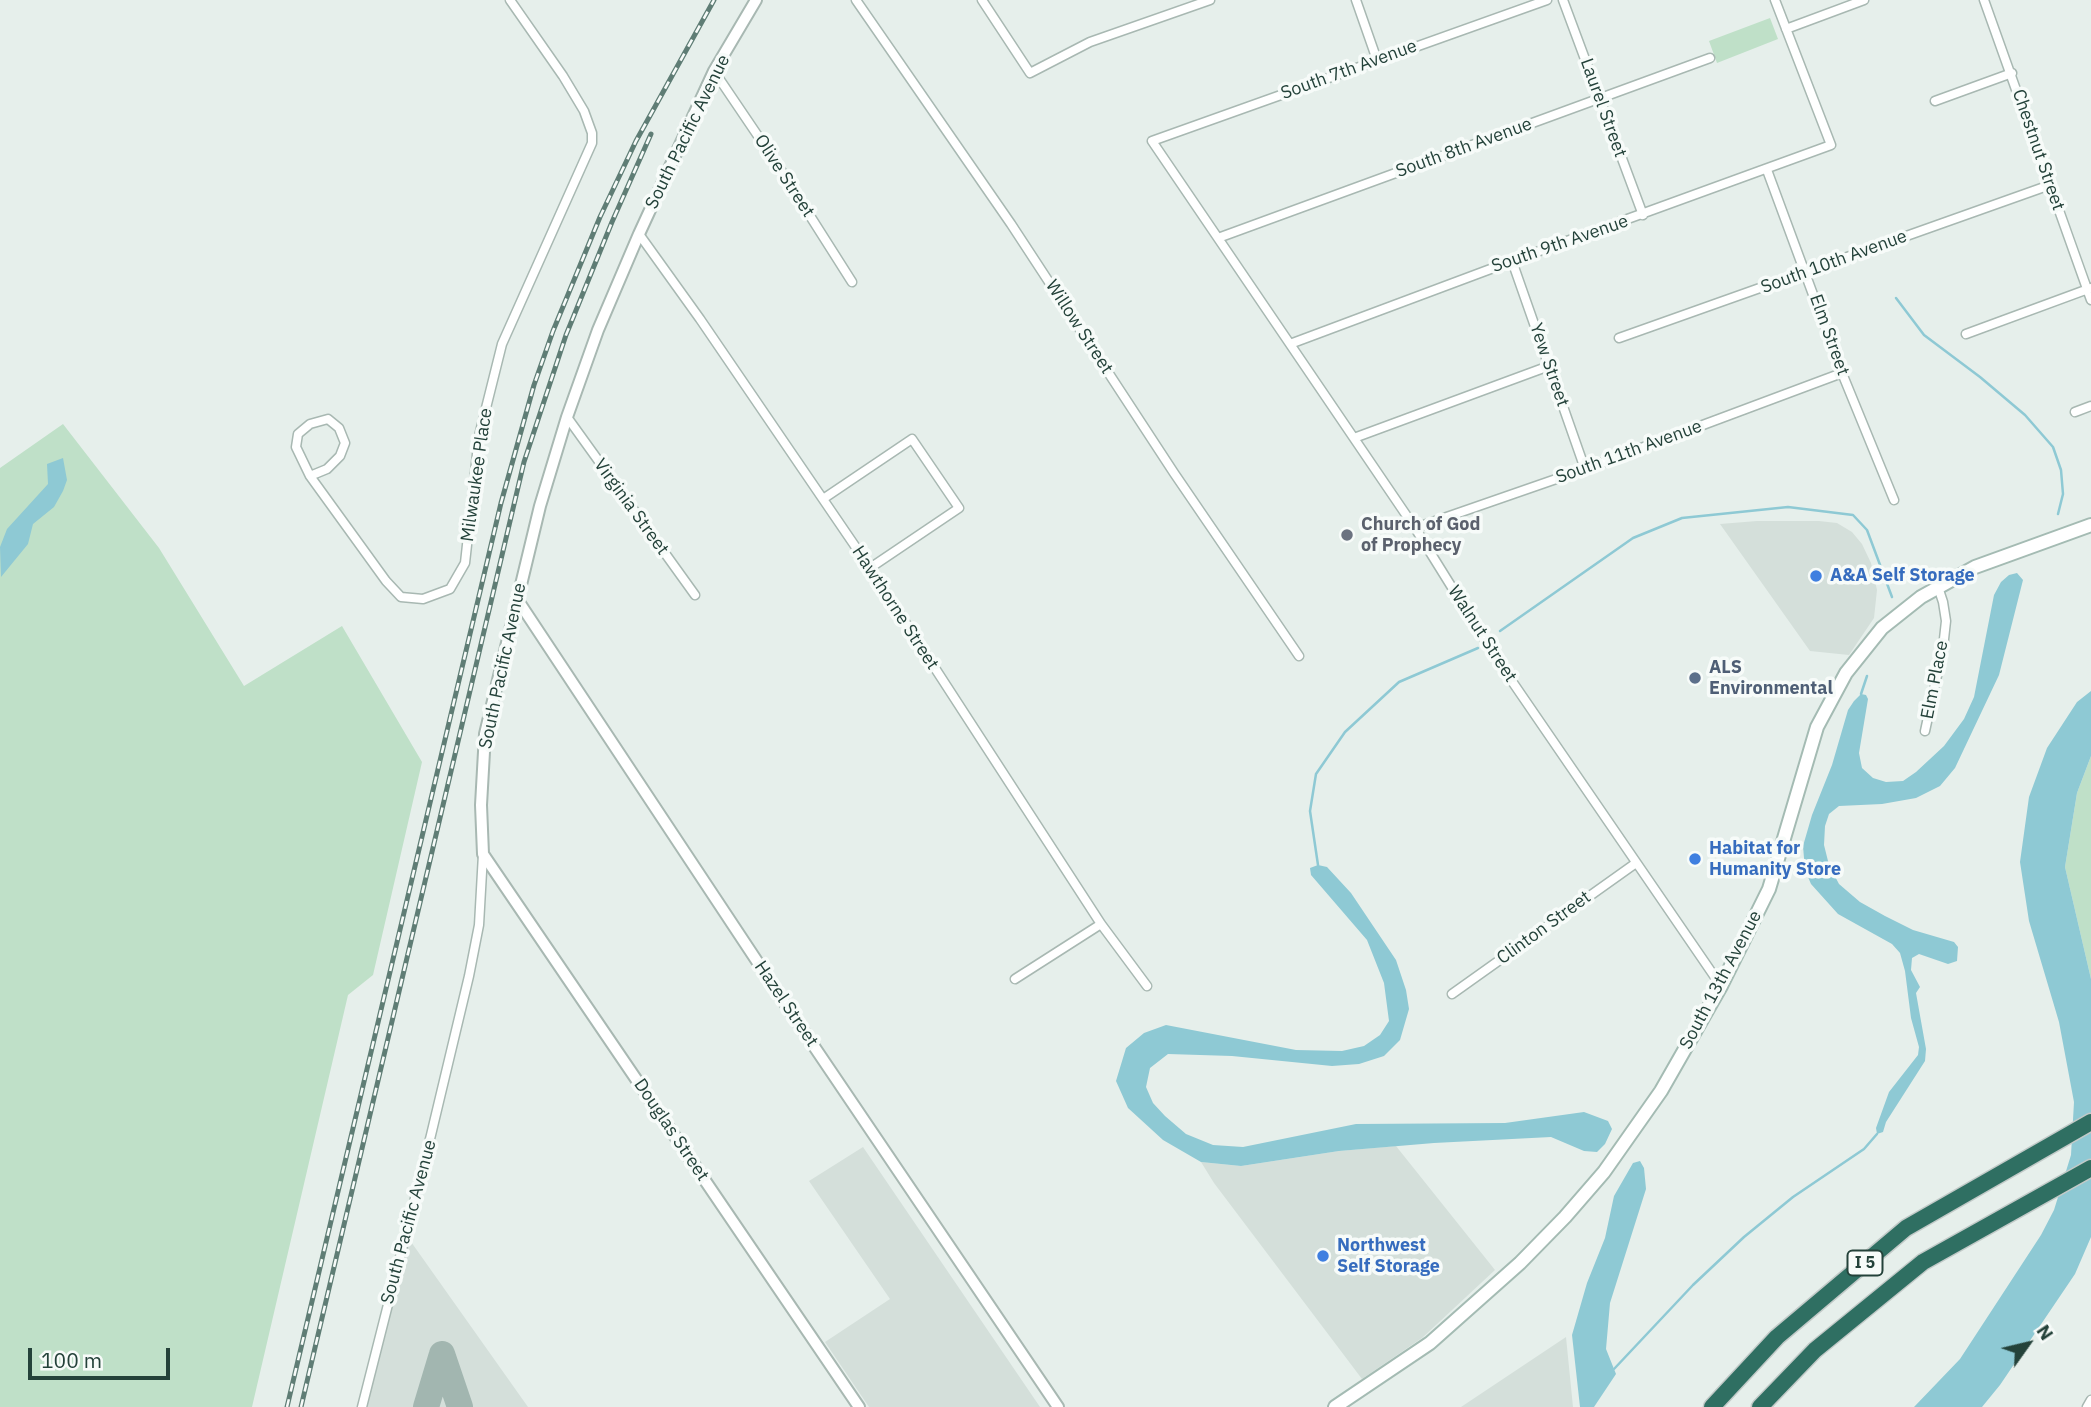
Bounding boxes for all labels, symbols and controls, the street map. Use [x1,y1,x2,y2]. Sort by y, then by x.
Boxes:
street label: South 7th Avenue [1278,35,1420,105]
street label: South Pacific Avenue [641,51,735,213]
street label: Laurel Street [1575,56,1631,160]
street label: Chestnut Street [2007,87,2069,213]
street label: South 8th Avenue [1393,113,1535,183]
street label: Olive Street [749,131,819,221]
street label: South 9th Avenue [1489,210,1631,278]
street label: South 10th Avenue [1758,226,1910,298]
street label: Willow Street [1041,276,1117,378]
street label: Elm Street [1804,291,1854,379]
street label: Yew Street [1525,320,1573,410]
street label: Milwaukee Place [457,407,497,543]
street label: South 11th Avenue [1553,416,1705,488]
street label: Virginia Street [589,455,673,559]
place label: Church of God of Prophecy [1361,514,1480,556]
marker: Church of God of Prophecy [1339,527,1355,543]
street label: Hawthorne Street [847,542,943,674]
place label: A&A Self Storage [1830,565,1975,587]
marker: A&A Self Storage [1808,568,1824,584]
street label: South Pacific Avenue [475,581,531,751]
street label: Walnut Street [1443,582,1521,686]
street label: Elm Place [1917,639,1953,721]
place label: ALS Environmental [1709,657,1833,700]
marker: ALS Environmental [1687,670,1703,686]
place label: Habitat for Humanity Store [1709,838,1841,880]
marker: Habitat for Humanity Store [1687,851,1703,867]
street label: Clinton Street [1493,887,1595,969]
street label: South 13th Avenue [1675,907,1767,1053]
street label: Hazel Street [749,957,823,1051]
street label: Douglas Street [629,1075,713,1185]
street label: South Pacific Avenue [377,1138,441,1306]
place label: Northwest Self Storage [1337,1235,1440,1278]
marker: Northwest Self Storage [1315,1248,1331,1264]
road number: I 5 [1848,1250,1882,1275]
north arrow [1993,1309,2063,1379]
text: N [2032,1320,2059,1345]
scale bar [32,1334,173,1378]
text: 100 m [41,1346,102,1374]

